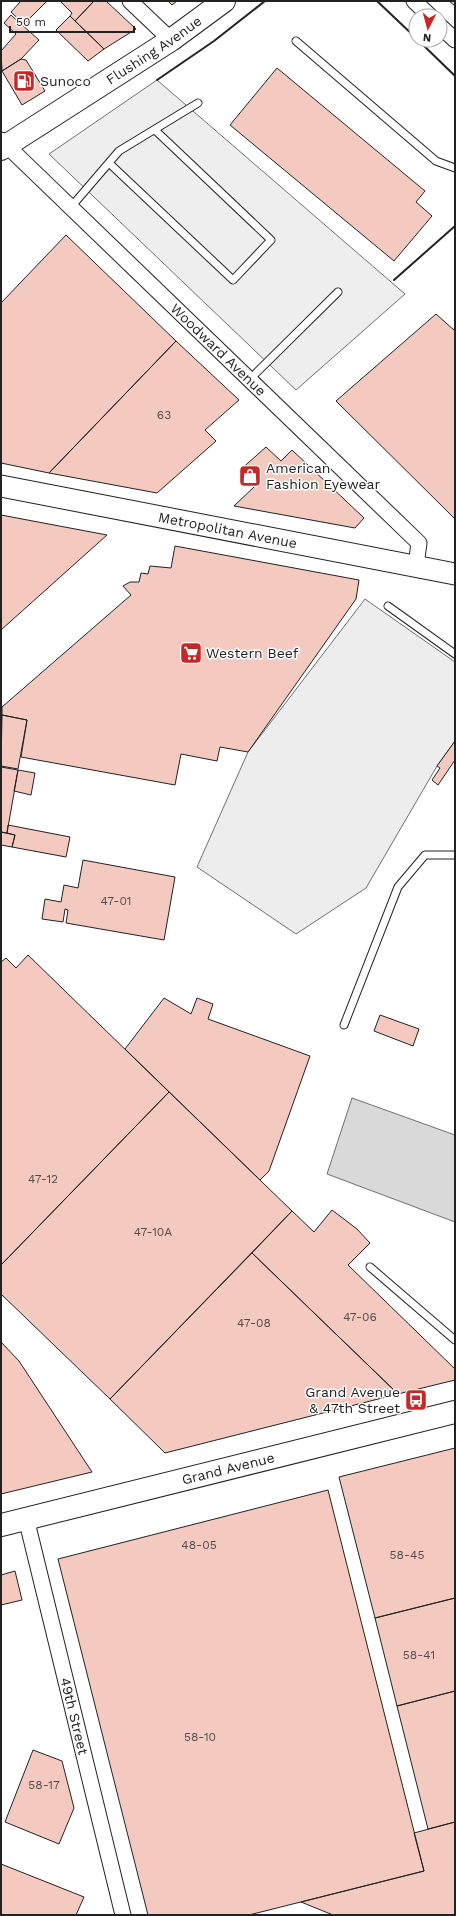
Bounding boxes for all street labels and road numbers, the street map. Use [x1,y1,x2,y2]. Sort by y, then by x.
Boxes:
street label: Flushing Avenue [103,12,204,87]
street label: Woodward Avenue [167,300,269,399]
street label: Metropolitan Avenue [157,509,298,551]
street label: Grand Avenue [180,1449,276,1488]
street label: 49th Street [57,1676,92,1756]

